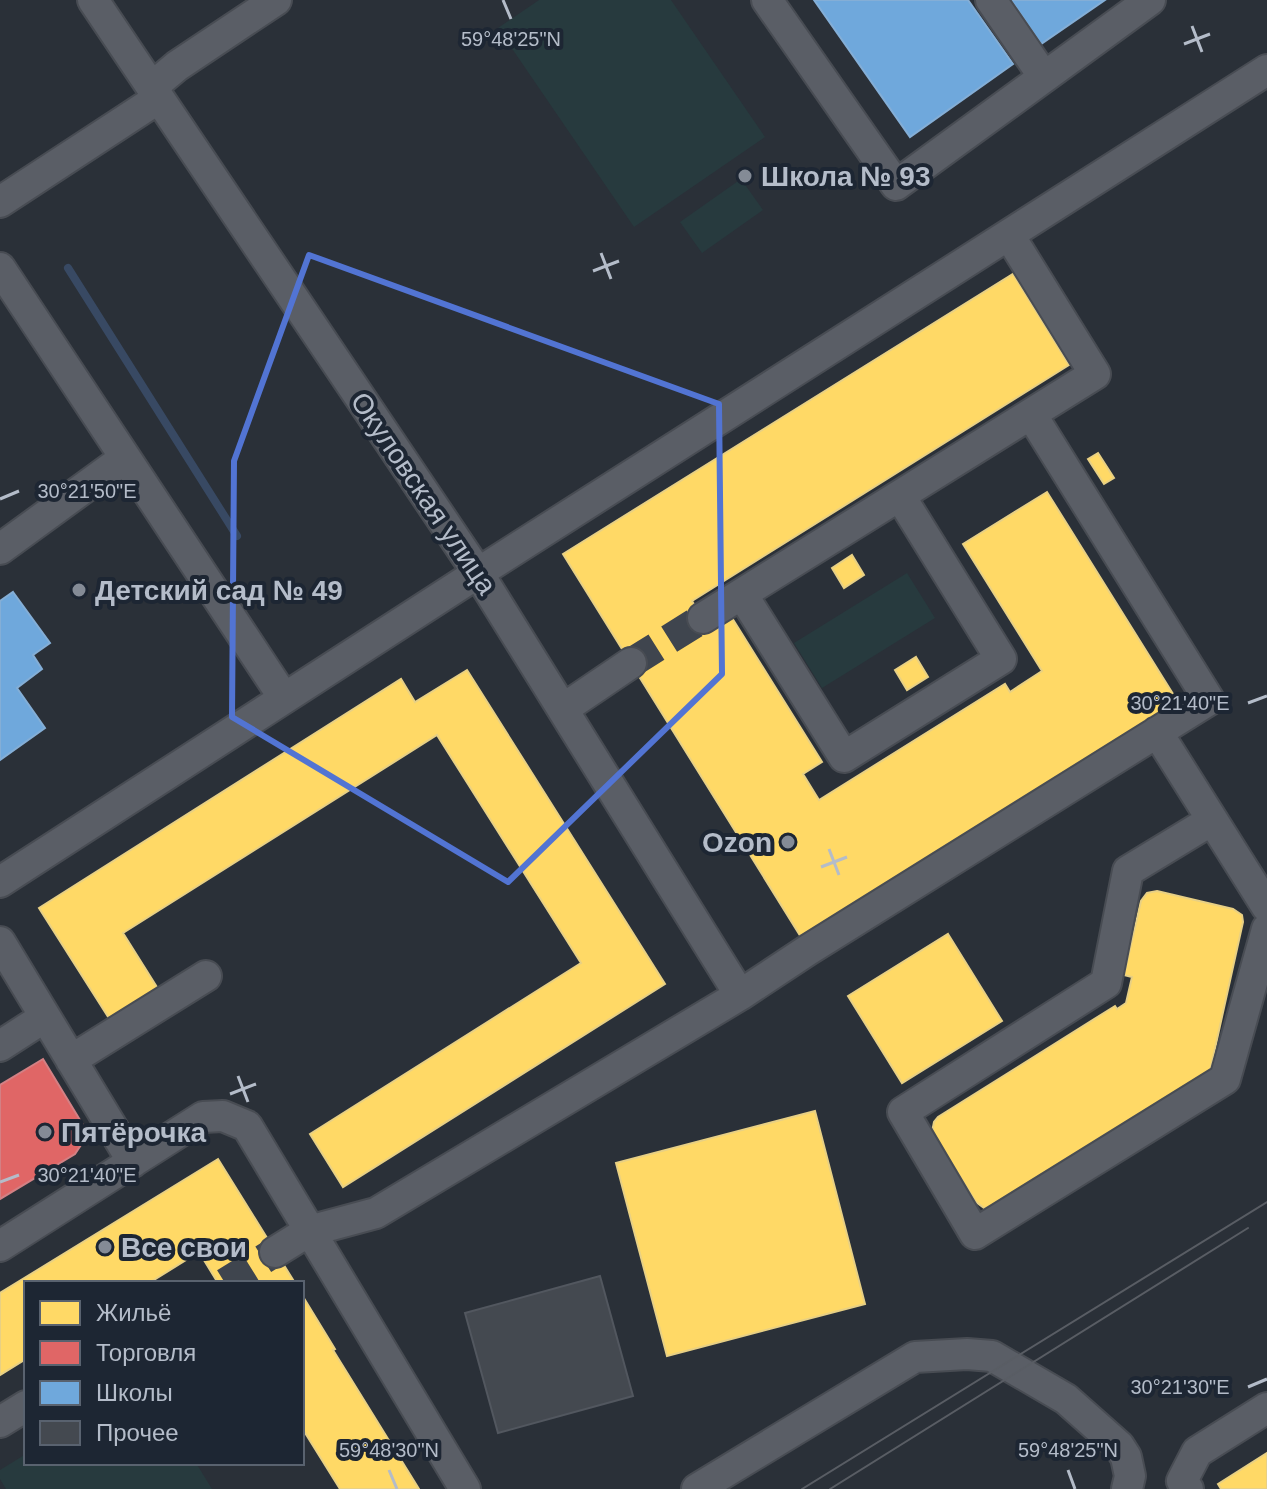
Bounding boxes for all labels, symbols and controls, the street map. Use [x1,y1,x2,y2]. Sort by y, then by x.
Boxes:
text: 59°48'25"N [461,28,561,50]
place label: Школа № 93 [761,161,930,192]
marker: Школа № 93 [736,167,754,185]
street label: Окуловская улица [345,386,503,600]
text: 30°21'50"E [38,480,137,502]
place label: Детский сад № 49 [95,575,343,606]
marker: Детский сад № 49 [70,581,88,599]
text: 30°21'40"E [1131,692,1230,714]
place label: Ozon [702,827,772,858]
marker: Ozon [779,833,797,851]
place label: Пятёрочка [61,1117,207,1148]
marker: Пятёрочка [36,1123,54,1141]
text: 30°21'40"E [38,1164,137,1186]
place label: Все свои [121,1232,247,1263]
marker: Все свои [96,1238,114,1256]
legend [24,1281,304,1465]
text: Жильё [96,1299,171,1326]
text: Торговля [96,1339,196,1366]
text: 30°21'30"E [1131,1376,1230,1398]
text: Школы [96,1379,173,1406]
text: Прочее [96,1419,179,1446]
text: 59°48'30"N [339,1439,439,1461]
text: 59°48'25"N [1018,1439,1118,1461]

